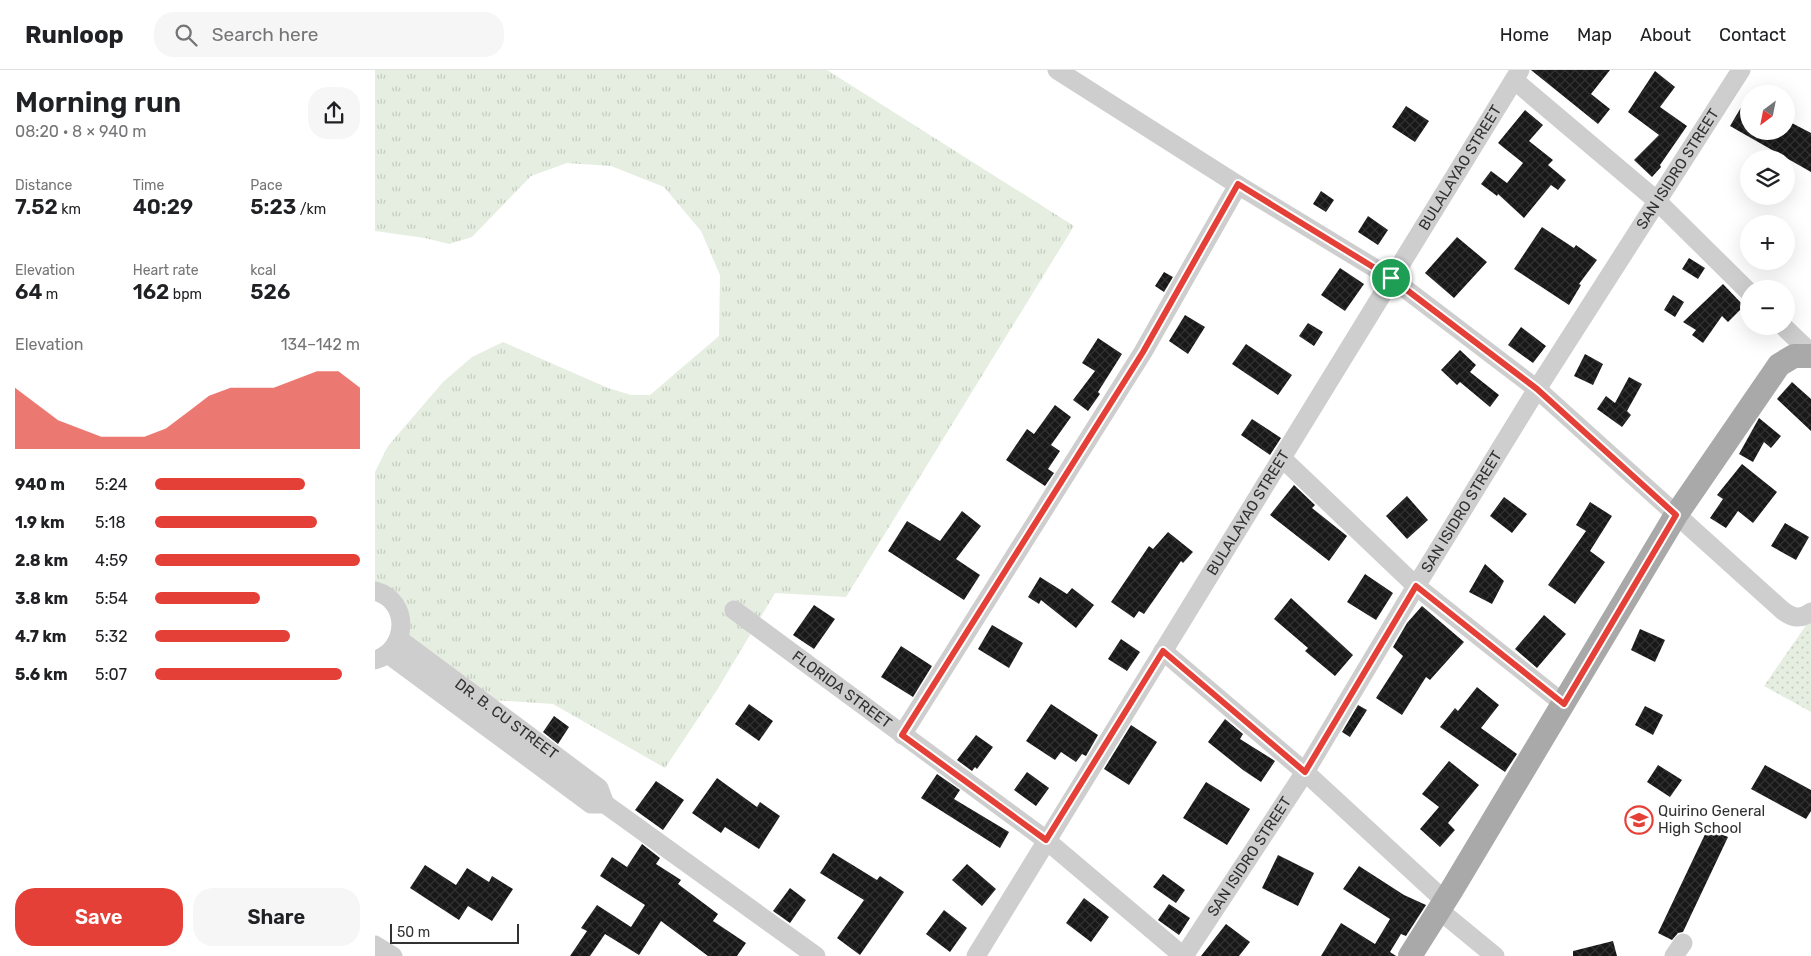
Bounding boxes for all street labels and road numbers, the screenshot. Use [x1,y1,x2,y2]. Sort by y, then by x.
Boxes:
street label: BULALAYAO STREET [1415,102,1505,234]
street label: SAN ISIDRO STREET [1632,105,1723,233]
street label: BULALAYAO STREET [1203,447,1293,579]
street label: SAN ISIDRO STREET [1417,447,1506,576]
street label: FLORIDA STREET [789,647,895,732]
street label: DR. B. CU STREET [451,675,562,763]
street label: SAN ISIDRO STREET [1204,793,1295,920]

